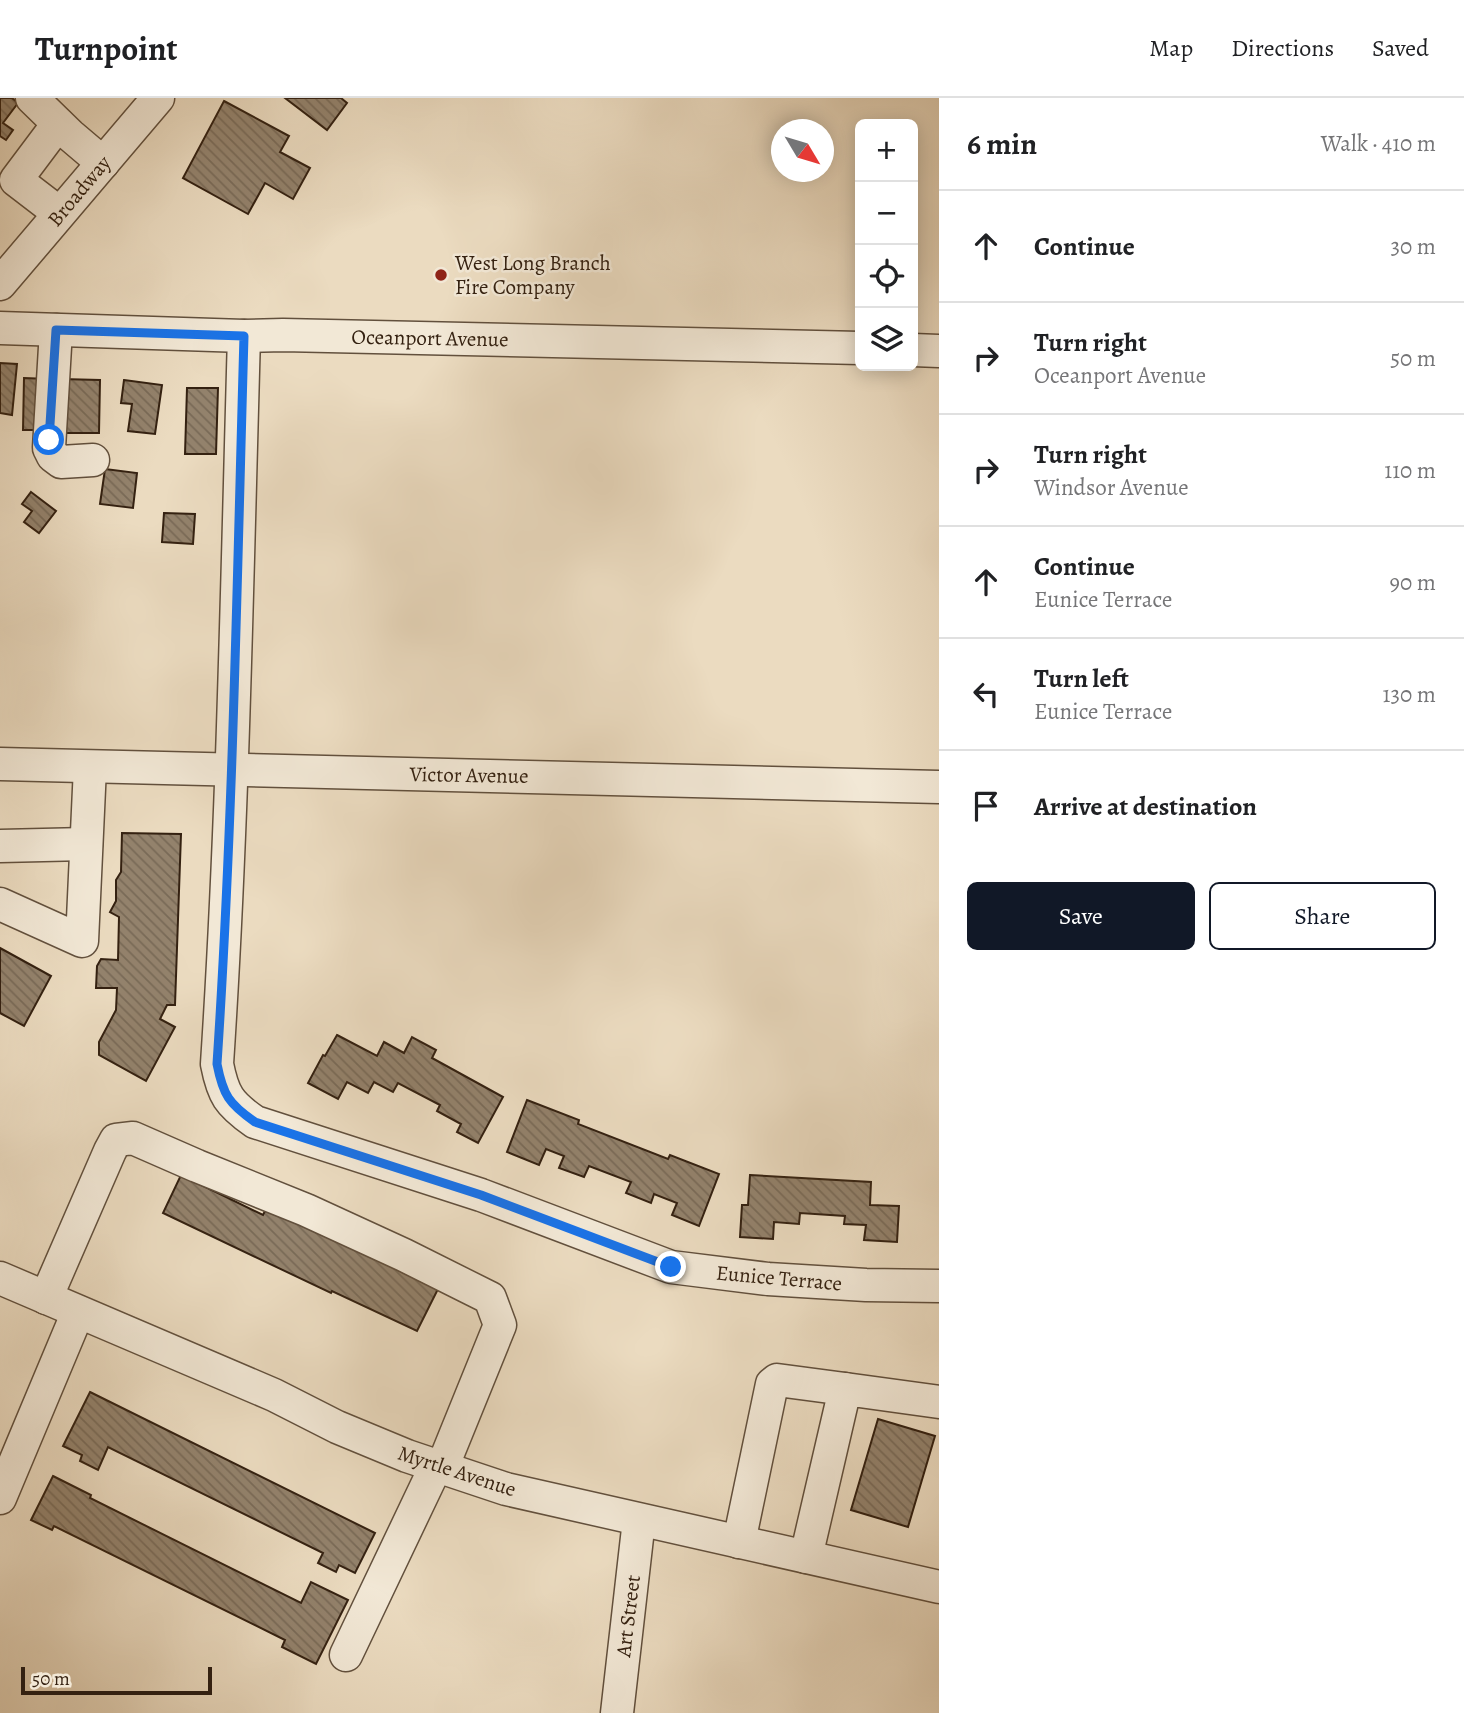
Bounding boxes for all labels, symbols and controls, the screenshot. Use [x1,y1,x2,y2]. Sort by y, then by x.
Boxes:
text: Turnpoint [35,26,177,71]
text: Map [1149,32,1193,64]
text: Directions [1231,32,1334,64]
text: Saved [1372,32,1429,64]
north arrow [771,119,834,182]
map controls [855,119,918,371]
button: + [855,119,918,182]
text: 6 min [967,124,1037,164]
text: Walk · 410 m [1321,128,1436,159]
street label: Broadway [41,149,117,233]
button: − [855,182,918,245]
icon: ahead [967,227,1005,265]
text: Continue [1034,229,1135,264]
text: 30 m [1390,231,1436,262]
button: locate [855,245,918,308]
place label: West Long Branch Fire Company [454,249,611,301]
marker: West Long Branch Fire Company [433,267,449,283]
button: layers [855,308,918,371]
street label: Oceanport Avenue [351,323,509,353]
text: Turn right [1034,325,1147,360]
icon: right [967,339,1005,377]
text: 50 m [1390,343,1436,374]
text: Oceanport Avenue [1034,360,1206,391]
route start [33,424,64,455]
text: Turn right [1034,437,1147,472]
icon: right [967,451,1005,489]
text: 110 m [1384,455,1436,486]
text: Windsor Avenue [1034,472,1189,503]
text: Continue [1034,549,1135,584]
icon: ahead [967,563,1005,601]
text: 90 m [1390,567,1436,598]
text: Eunice Terrace [1034,584,1172,615]
text: Turn left [1034,661,1129,696]
icon: left [967,675,1005,713]
text: 130 m [1383,679,1436,710]
text: Eunice Terrace [1034,696,1172,727]
street label: Victor Avenue [408,760,529,790]
icon: arrive [967,787,1005,825]
text: Arrive at destination [1034,789,1257,824]
button: Save [967,882,1195,950]
button: Share [1209,882,1436,950]
route end [655,1251,686,1282]
street label: Eunice Terrace [715,1259,843,1297]
street label: Myrtle Avenue [394,1439,520,1503]
street label: Art Street [609,1573,647,1660]
scale bar [21,1664,212,1696]
text: 50 m [32,1666,70,1692]

